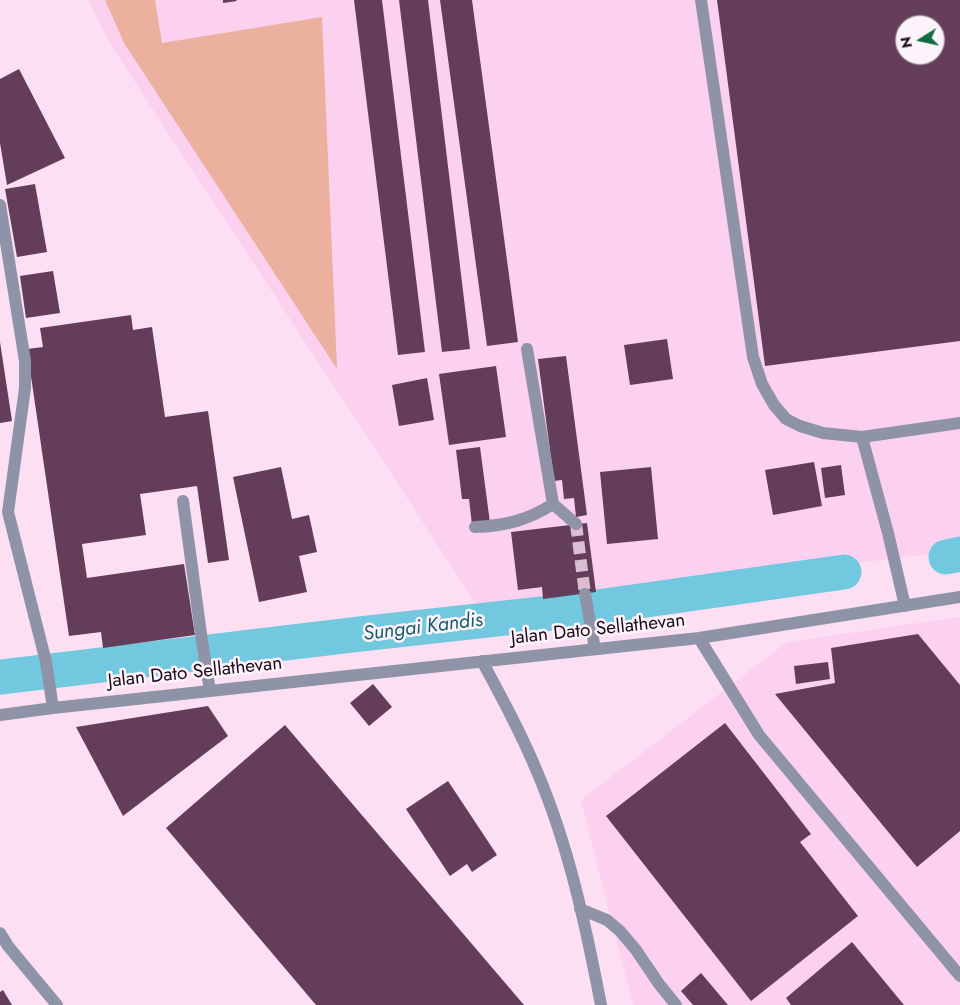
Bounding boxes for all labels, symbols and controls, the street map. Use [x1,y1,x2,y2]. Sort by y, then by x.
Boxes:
north arrow [895,15,945,65]
text: N [895,35,917,50]
water label: Sungai Kandis [362,609,484,647]
street label: Jalan Dato Sellathevan [510,610,686,650]
street label: Jalan Dato Sellathevan [107,653,283,693]

